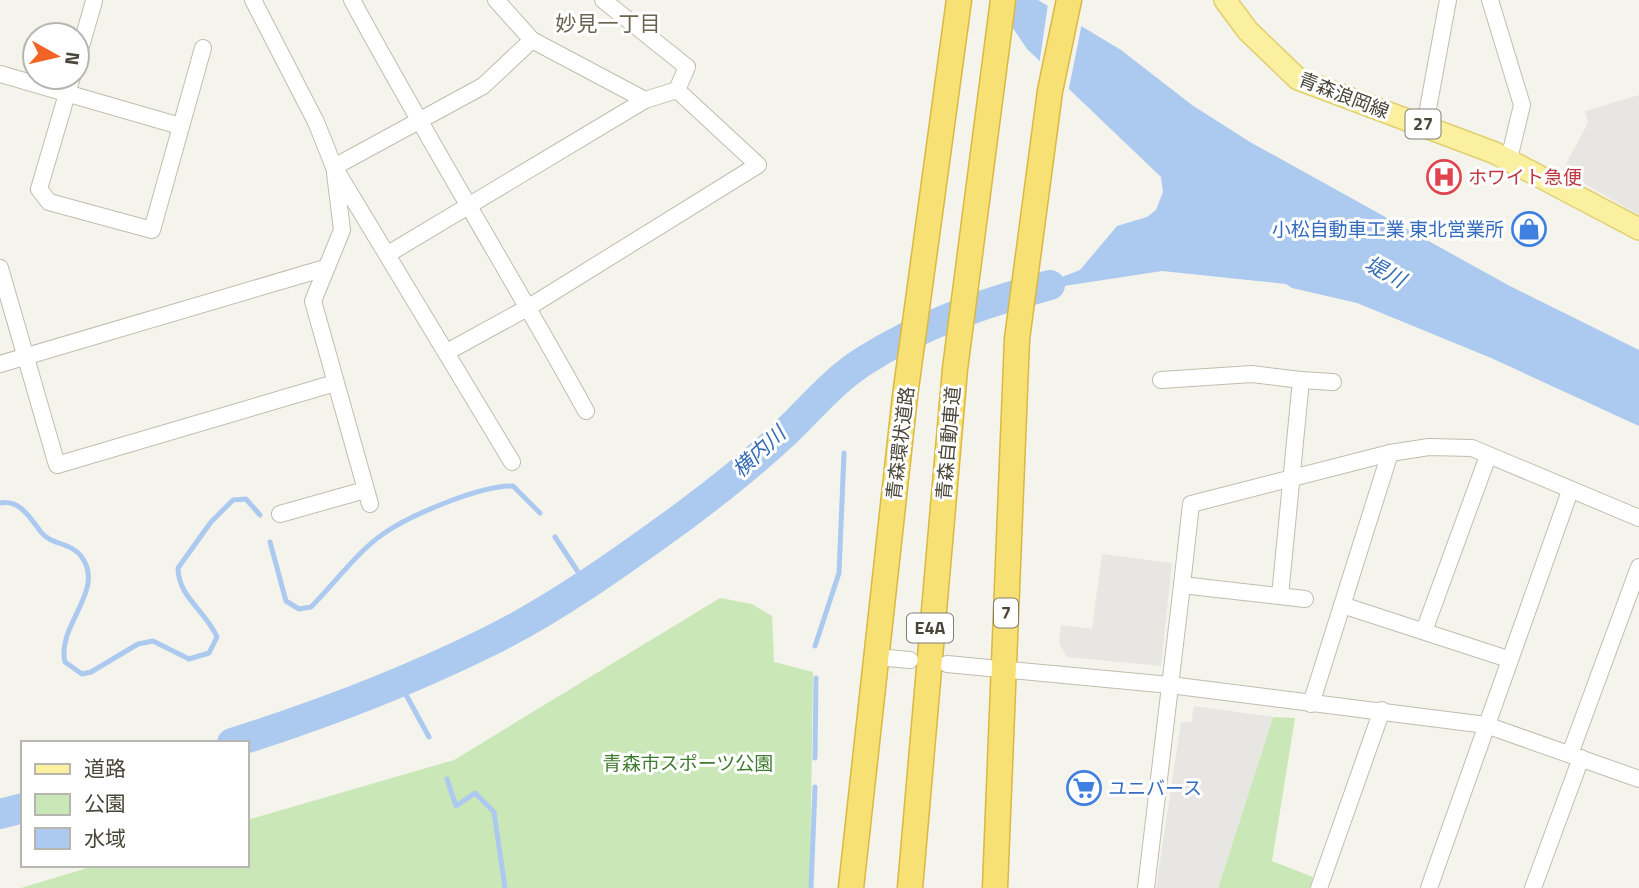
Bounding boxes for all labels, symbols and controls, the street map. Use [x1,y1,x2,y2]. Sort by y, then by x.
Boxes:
district label: 妙見一丁目 [556,7,661,39]
north arrow [21,21,91,91]
text: N [58,50,89,67]
street label: 青森浪岡線 [1295,64,1394,125]
road number: 27 [1406,110,1440,139]
hospital icon: ホワイト急便 [1425,158,1463,196]
place label: ホワイト急便 [1468,162,1582,191]
shop icon: 小松自動車工業 東北営業所 [1510,210,1548,248]
place label: 小松自動車工業 東北営業所 [1272,214,1504,243]
water label: 堤川 [1359,247,1413,296]
street label: 青森環状道路 [878,385,921,501]
street label: 青森自動車道 [928,385,967,501]
water label: 横内川 [724,417,794,484]
road number: 7 [994,598,1018,628]
road number: E4A [907,614,953,642]
legend [21,741,248,867]
park label: 青森市スポーツ公園 [603,748,773,777]
text: 道路 [84,752,126,784]
supermarket icon: ユニバース [1065,769,1103,807]
place label: ユニバース [1108,773,1202,802]
text: 公園 [84,787,126,819]
text: 水域 [84,822,126,854]

